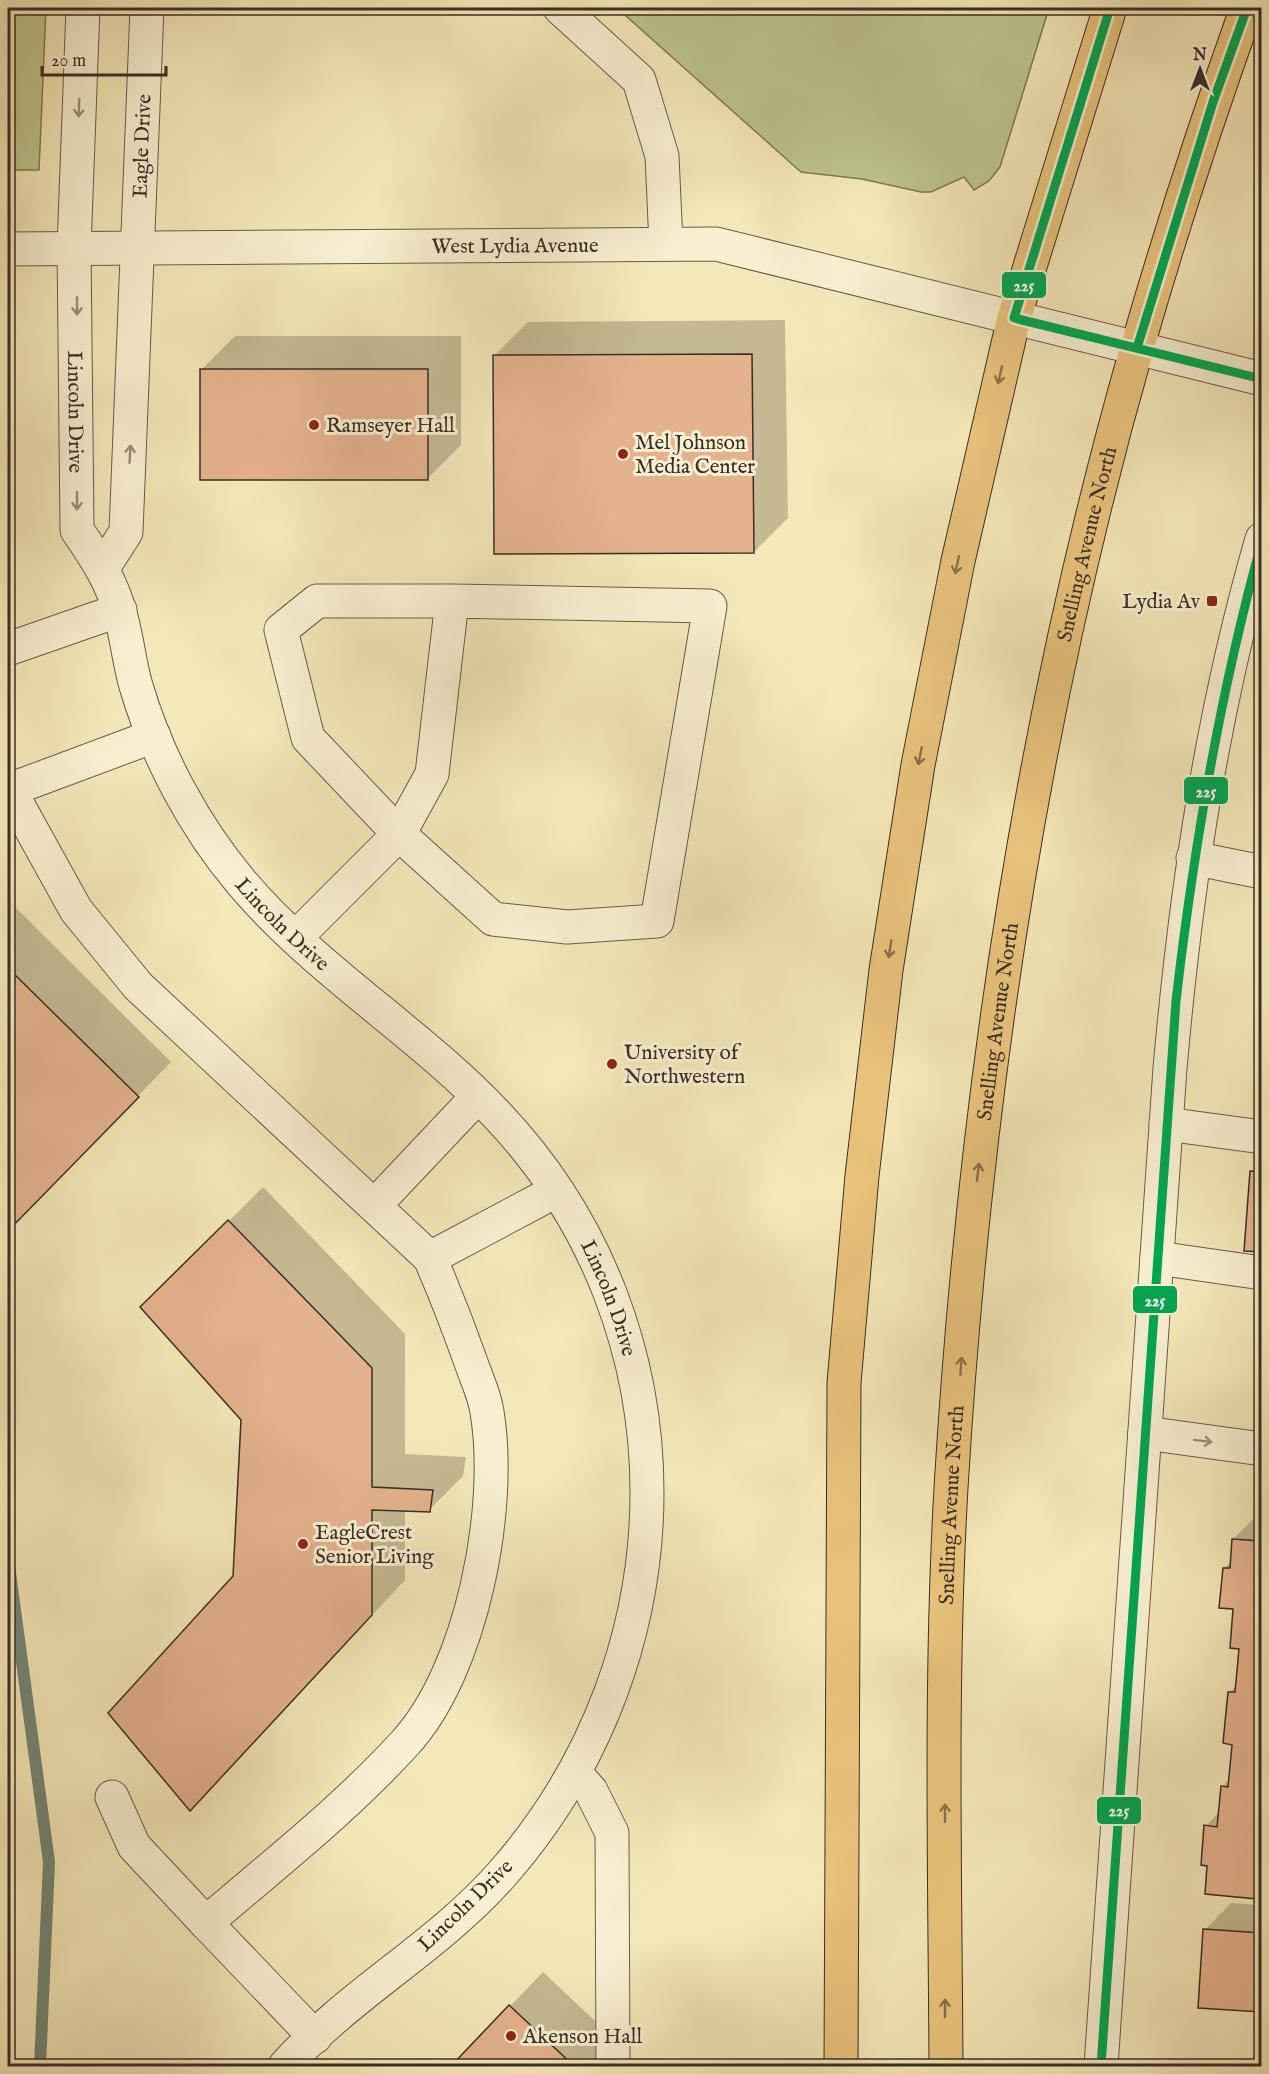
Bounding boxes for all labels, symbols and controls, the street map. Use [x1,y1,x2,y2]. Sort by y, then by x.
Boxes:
scale bar [42,39,166,77]
north arrow [1170,39,1230,99]
text: N [1192,46,1207,66]
text: 20 m [51,50,86,73]
street label: Eagle Drive [127,93,159,199]
one-way arrow [74,97,85,117]
street label: West Lydia Avenue [431,233,599,261]
line badge: 225 [1001,271,1047,299]
text: 225 [1014,277,1035,297]
one-way arrow [71,296,83,316]
street label: Lincoln Drive [60,350,88,474]
one-way arrow [994,365,1006,384]
place label: Ramseyer Hall [326,413,455,440]
marker: Ramseyer Hall [307,418,321,432]
place label: Mel Johnson Media Center [635,430,755,481]
one-way arrow [125,444,136,464]
street label: Snelling Avenue North [1052,444,1124,644]
marker: Mel Johnson Media Center [616,447,630,461]
one-way arrow [71,491,83,511]
one-way arrow [951,554,962,574]
place label: Lydia Av [1122,589,1201,616]
marker: Lydia Av [1205,594,1219,608]
one-way arrow [914,746,925,766]
line badge: 225 [1183,776,1229,805]
text: 225 [1196,783,1217,803]
street label: Lincoln Drive [228,873,335,978]
street label: Snelling Avenue North [972,921,1026,1122]
one-way arrow [884,938,895,958]
place label: University of Northwestern [624,1040,745,1091]
marker: University of Northwestern [605,1057,619,1071]
one-way arrow [972,1163,983,1183]
street label: Lincoln Drive [573,1236,642,1360]
line badge: 225 [1132,1285,1178,1314]
text: 225 [1145,1292,1166,1312]
one-way arrow [956,1357,967,1377]
street label: Snelling Avenue North [934,1405,971,1605]
one-way arrow [1192,1436,1212,1447]
place label: EagleCrest Senior Living [315,1520,434,1571]
marker: EagleCrest Senior Living [296,1537,310,1551]
line badge: 225 [1096,1796,1142,1825]
text: 225 [1109,1802,1130,1822]
one-way arrow [939,1804,951,1824]
street label: Lincoln Drive [413,1854,520,1958]
one-way arrow [939,1999,951,2019]
place label: Akenson Hall [522,2024,642,2051]
marker: Akenson Hall [504,2029,518,2043]

